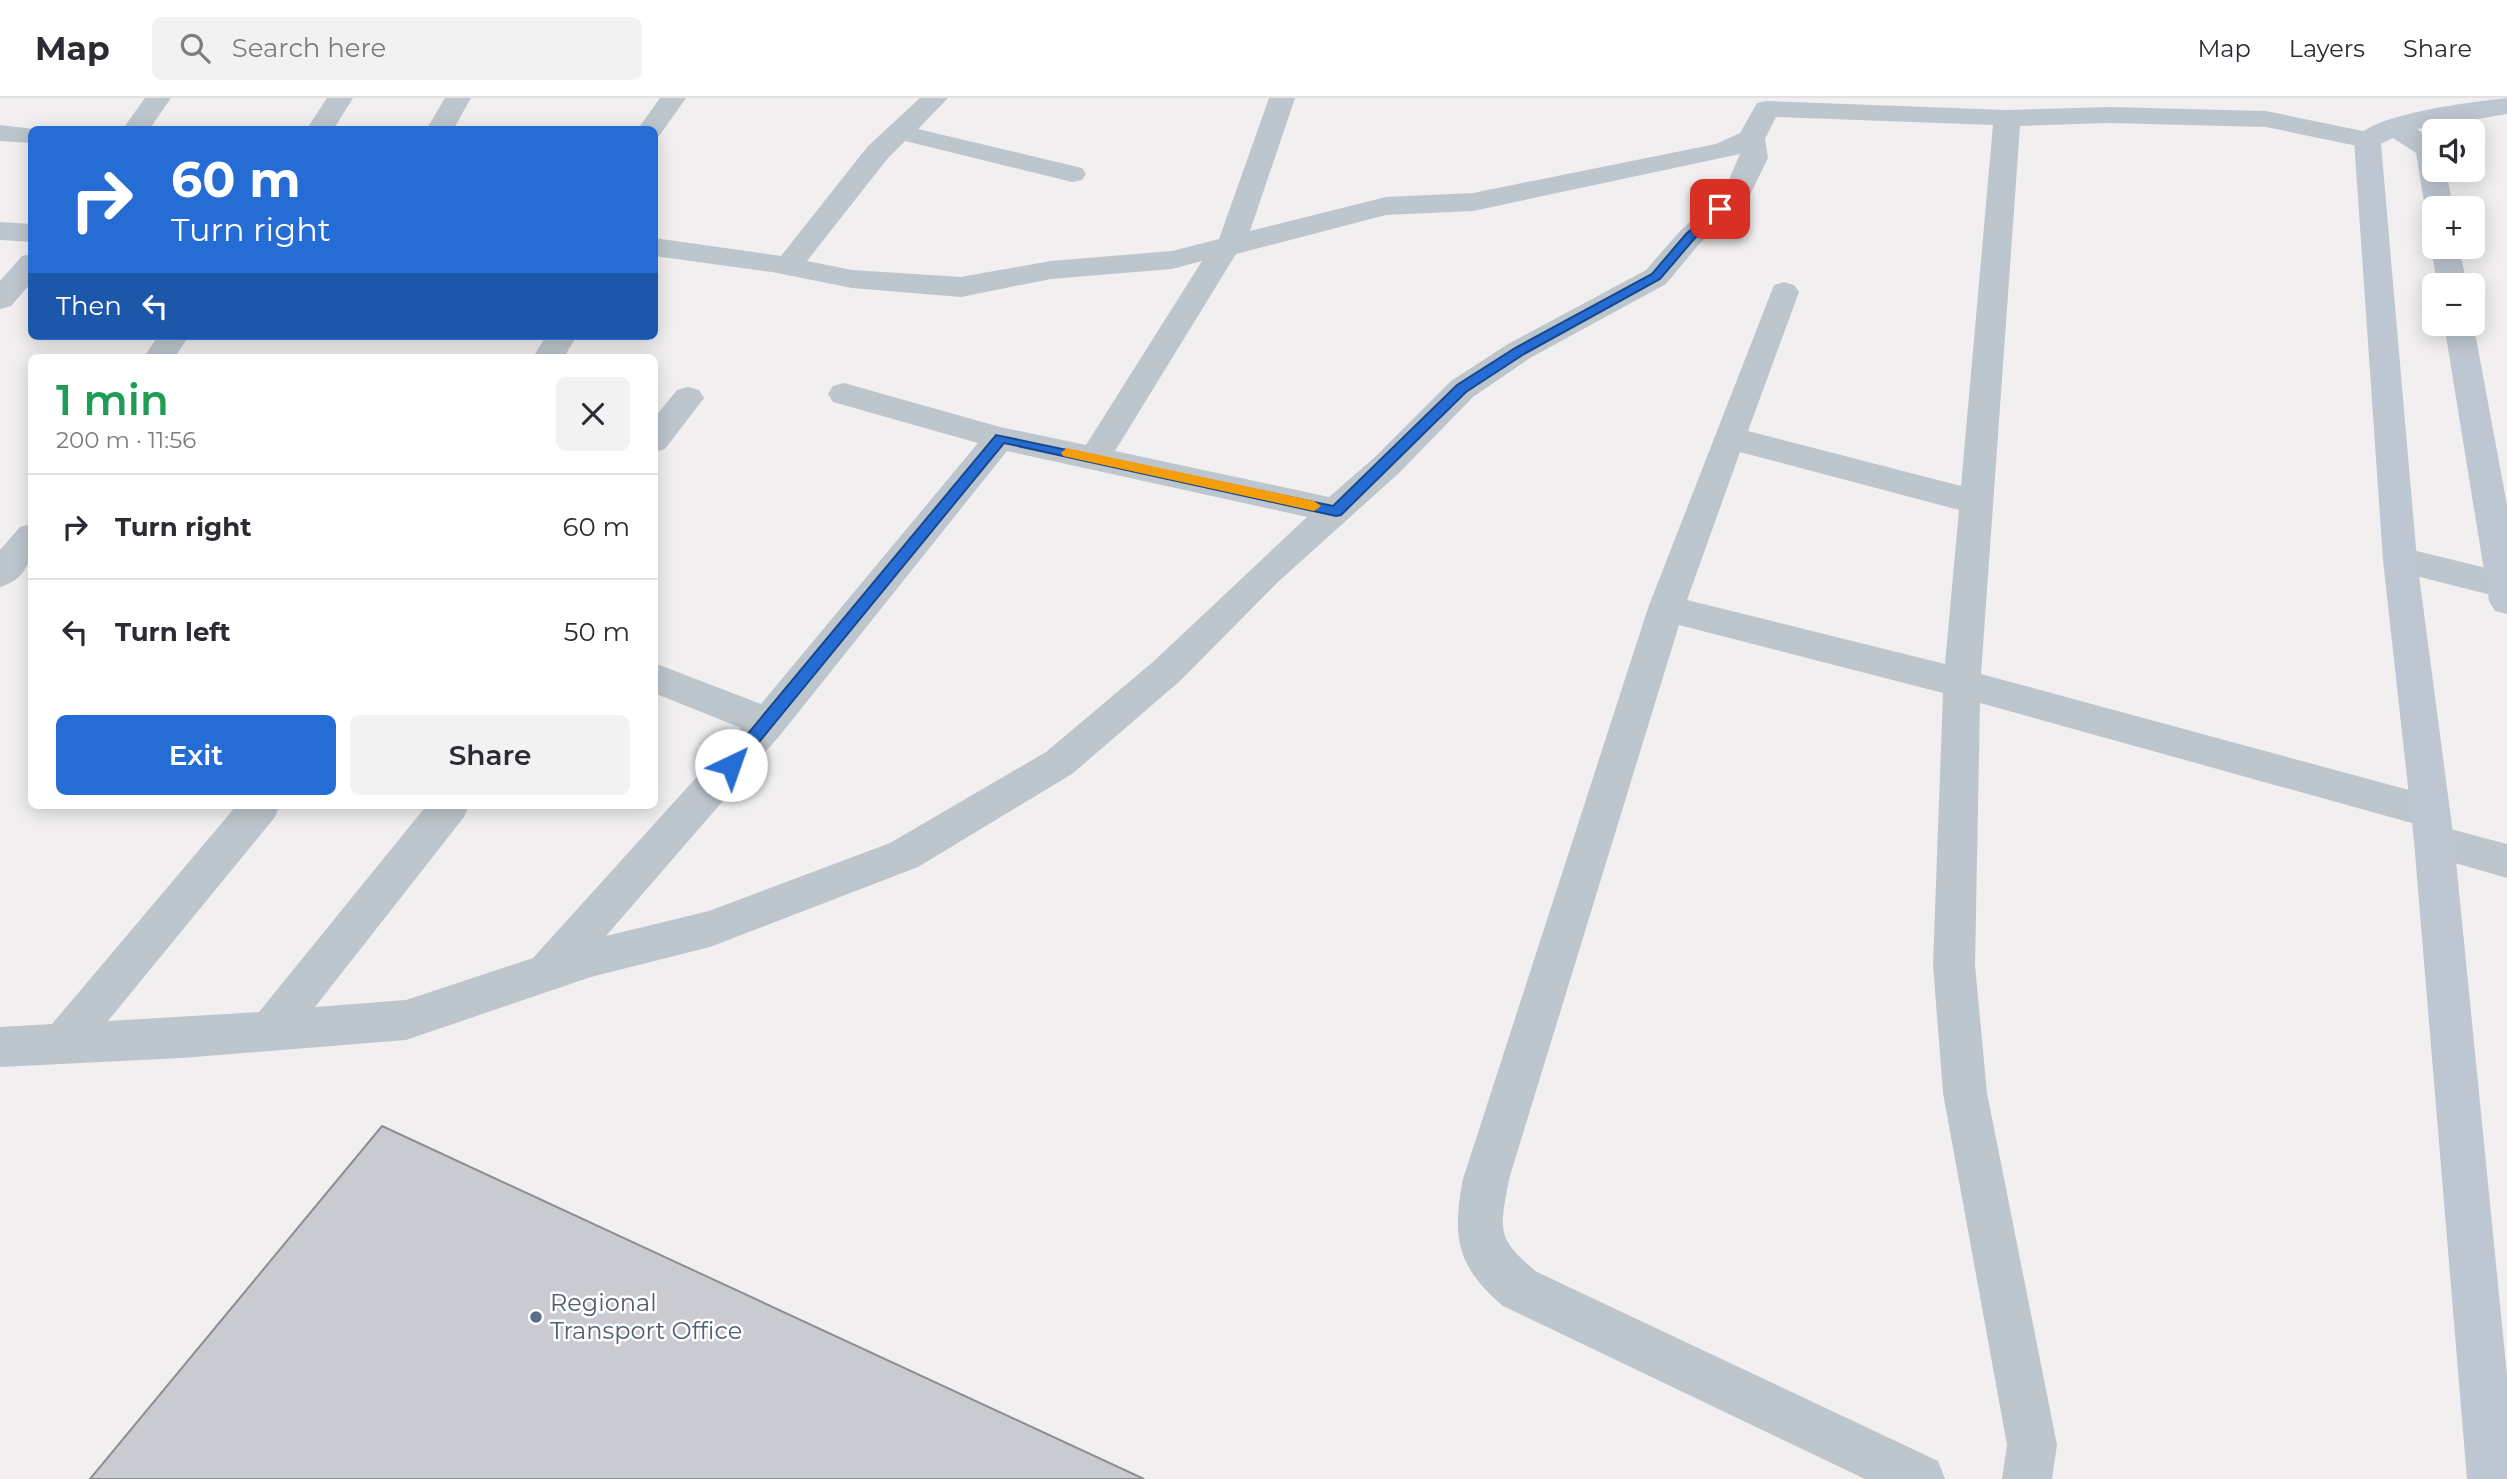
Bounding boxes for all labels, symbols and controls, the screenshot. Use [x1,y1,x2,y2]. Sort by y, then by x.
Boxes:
search box [152,17,642,80]
text: Map [35,28,110,68]
icon: search [176,29,214,67]
text: Search here [232,32,386,64]
text: Map [2197,34,2251,63]
text: Layers [2289,34,2365,63]
text: Share [2403,34,2472,63]
map controls [2422,119,2485,336]
button: sound [2422,119,2485,182]
text: 60 m [171,150,301,209]
icon: right [56,154,147,245]
pin [1690,179,1750,239]
icon: arrive [1701,190,1739,228]
button: + [2422,196,2485,259]
text: Turn right [171,210,331,249]
button: − [2422,273,2485,336]
icon: left [136,287,174,325]
text: Then [56,290,122,322]
text: 1 min [56,374,169,426]
button: close [556,377,630,451]
text: 200 m · 11:56 [56,426,196,454]
icon: right [56,508,94,546]
text: Turn right [115,511,251,543]
text: 60 m [563,511,630,543]
icon: left [56,613,94,651]
text: Turn left [115,616,231,648]
text: 50 m [564,616,630,648]
button: Exit [56,715,336,795]
button: Share [350,715,630,795]
position arrow [694,728,768,802]
place label: Regional Transport Office [550,1288,742,1345]
marker: Regional Transport Office [528,1309,544,1325]

